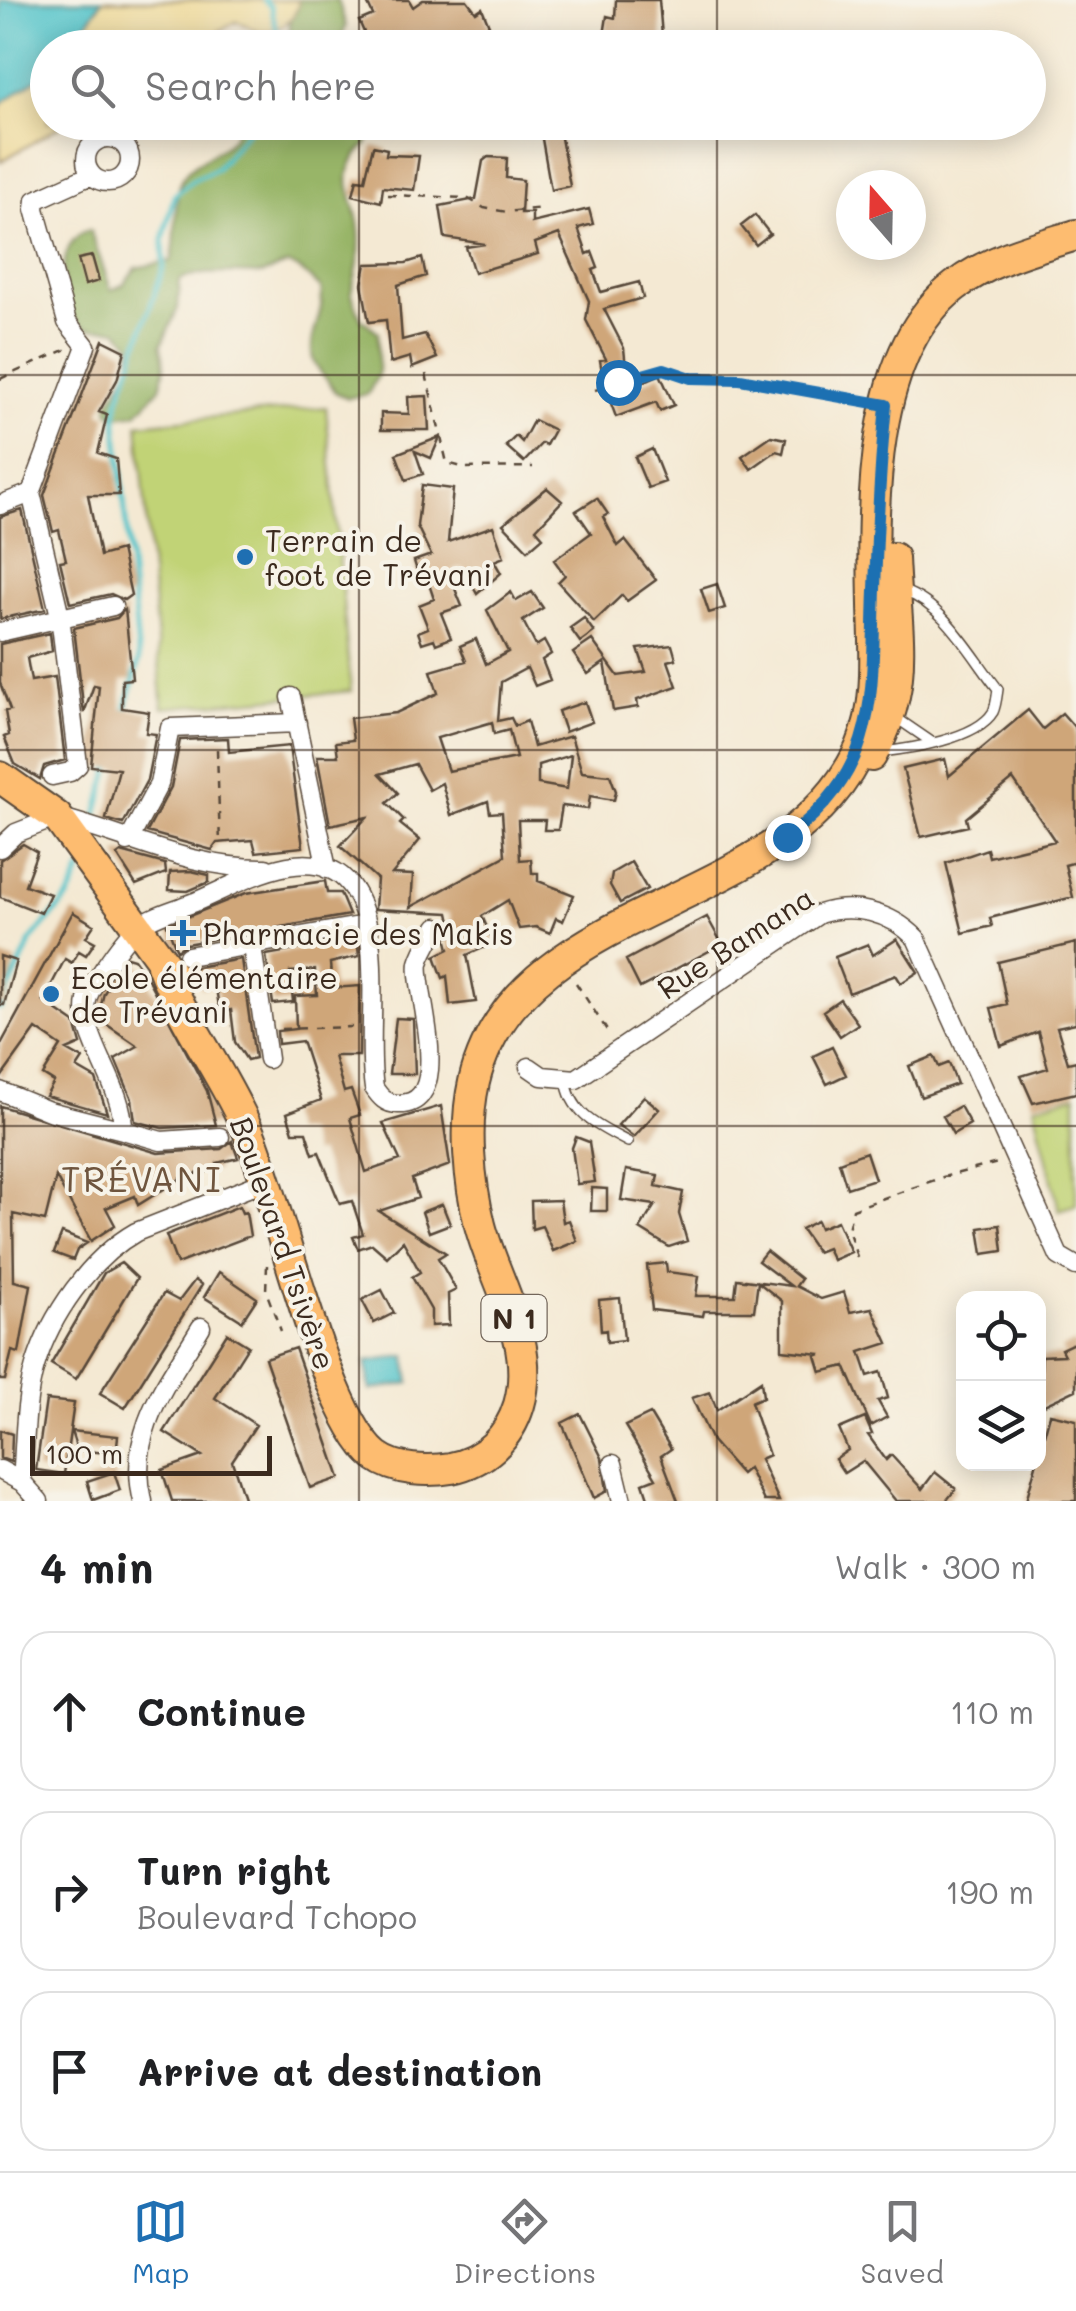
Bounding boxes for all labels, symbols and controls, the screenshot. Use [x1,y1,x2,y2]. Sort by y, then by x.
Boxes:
search box [30,30,1046,140]
icon: search [65,58,120,113]
text: Search here [145,60,376,110]
north arrow [836,170,926,260]
route start [596,360,642,406]
place label: Terrain de foot de Trévani [265,520,492,594]
marker: Terrain de foot de Trévani [234,546,256,568]
route end [765,815,811,861]
street label: Rue Bamana [649,876,821,1008]
place label: Pharmacie des Makis [203,913,514,953]
marker: Pharmacie des Makis [172,922,194,944]
place label: Ecole élémentaire de Trévani [71,957,338,1031]
marker: Ecole élémentaire de Trévani [40,983,62,1005]
street label: Boulevard Tsivère [222,1111,346,1375]
district label: TRÉVANI [61,1155,223,1201]
map controls [956,1291,1046,1471]
button: locate [956,1291,1046,1381]
road number: N 1 [482,1295,546,1341]
button: layers [956,1381,1046,1471]
scale bar [30,1431,272,1476]
text: 100 m [45,1435,123,1471]
text: 4 min [40,1539,153,1594]
text: Walk · 300 m [835,1545,1036,1587]
icon: ahead [42,1684,97,1739]
text: Continue [137,1686,306,1736]
text: 110 m [950,1690,1034,1732]
text: Turn right [137,1845,331,1895]
icon: right [42,1864,97,1919]
text: 190 m [945,1870,1034,1912]
text: Boulevard Tchopo [137,1895,417,1937]
icon: arrive [42,2044,97,2099]
text: Arrive at destination [137,2046,542,2096]
tab: Map [132,2194,189,2290]
tab: Directions [454,2194,596,2290]
tab: Saved [861,2194,944,2290]

